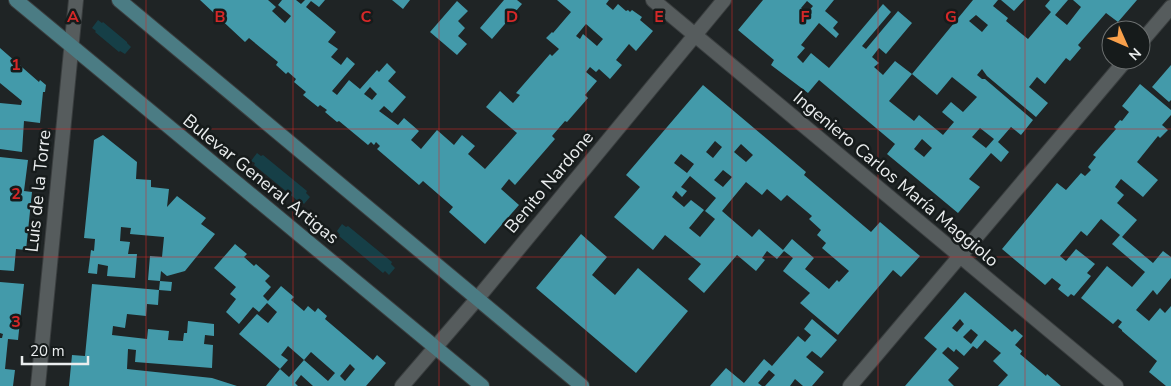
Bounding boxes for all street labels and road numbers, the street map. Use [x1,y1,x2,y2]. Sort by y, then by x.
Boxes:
street label: Ingeniero Carlos María Maggiolo [788,86,1004,272]
street label: Bulevar General Artigas [178,109,344,249]
street label: Benito Nardone [499,126,599,238]
street label: Luis de la Torre [20,128,56,254]

